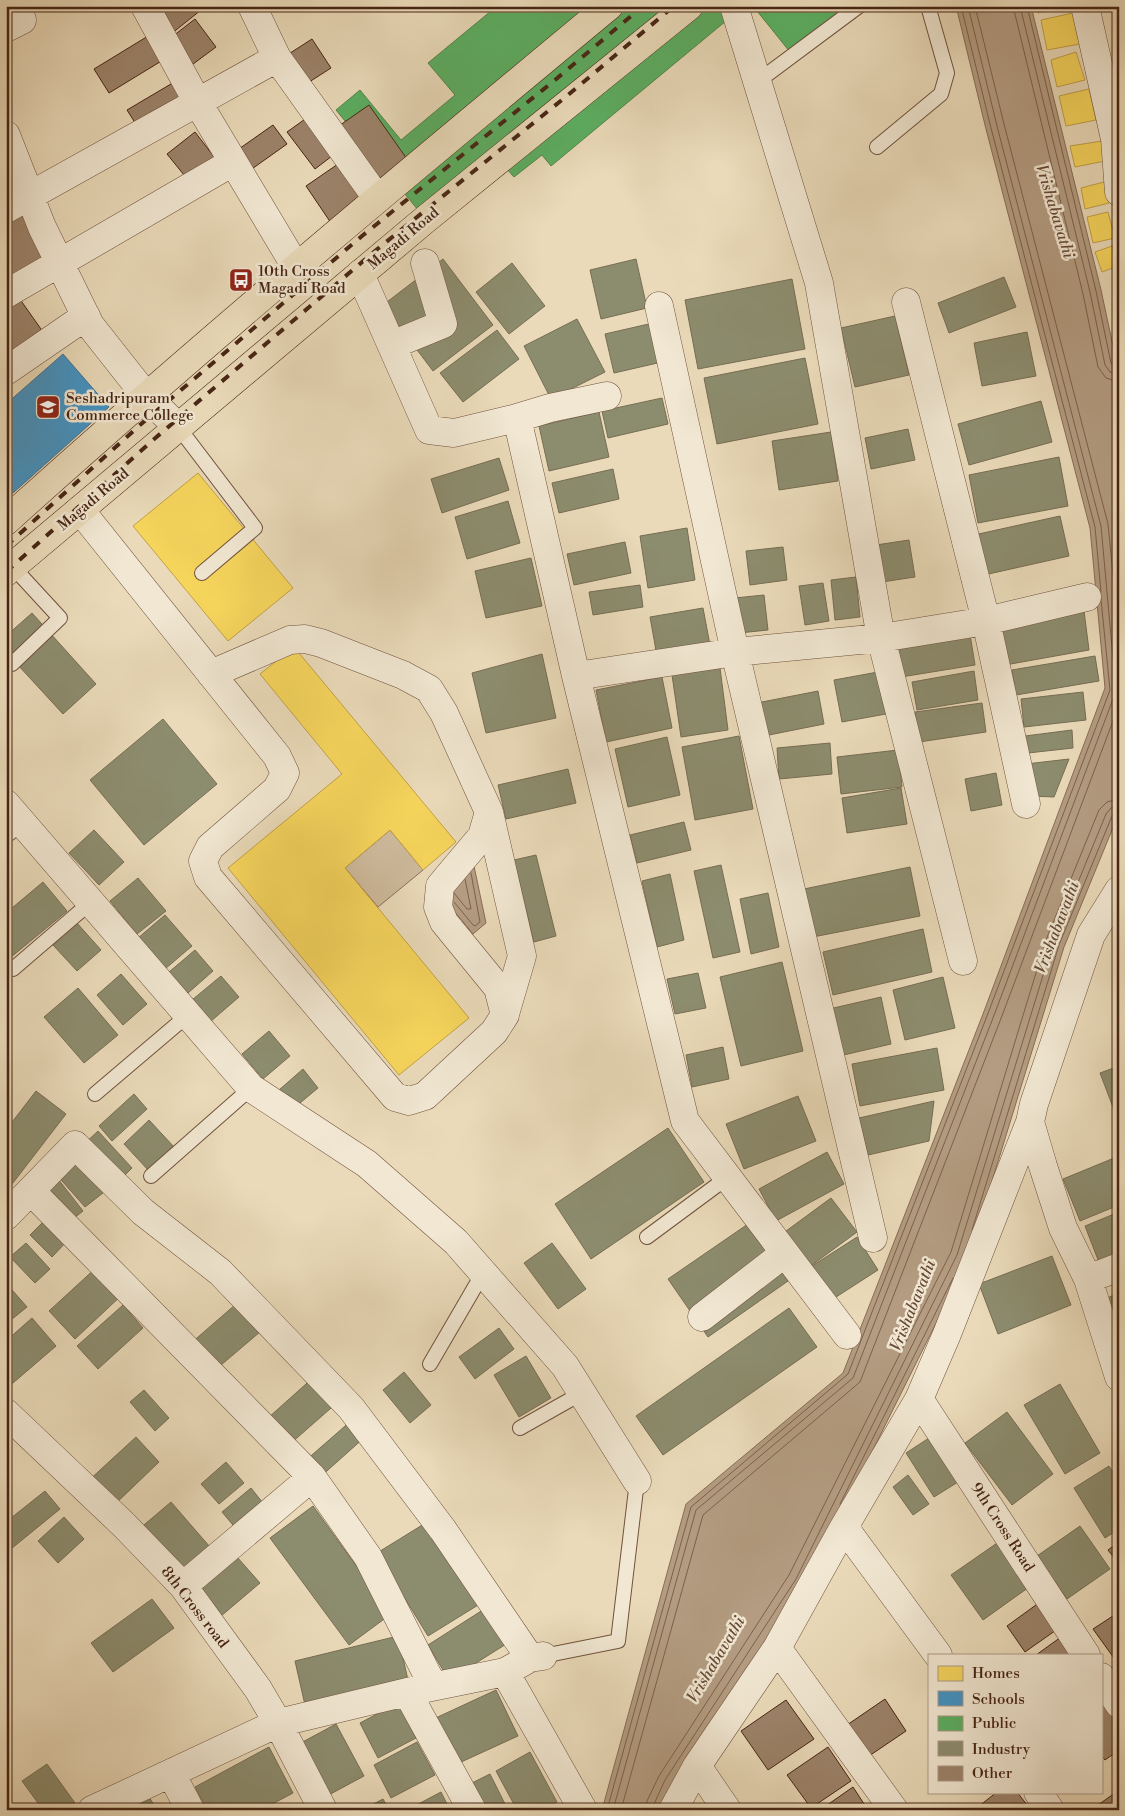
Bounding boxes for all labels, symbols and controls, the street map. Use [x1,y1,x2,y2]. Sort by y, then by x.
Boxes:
water label: Vrishabavathi [1031,162,1079,261]
street label: Magadi Road [364,203,443,274]
place label: 10th Cross Magadi Road [258,262,346,298]
bus stop icon: 10th Cross Magadi Road [228,267,254,293]
place label: Seshadripuram Commerce College [66,389,194,425]
school or university icon: Seshadripuram Commerce College [35,394,61,420]
street label: Magadi Road [54,464,133,535]
water label: Vrishabavathi [1030,878,1084,976]
water label: Vrishabavathi [885,1257,940,1354]
street label: 9th Cross Road [967,1479,1039,1576]
street label: 8th Cross road [157,1563,233,1652]
water label: Vrishabavathi [682,1613,749,1706]
legend [928,1654,1102,1794]
text: Homes [972,1664,1020,1683]
text: Schools [972,1690,1025,1709]
text: Public [972,1714,1016,1733]
text: Industry [972,1740,1031,1759]
text: Other [972,1764,1013,1783]

